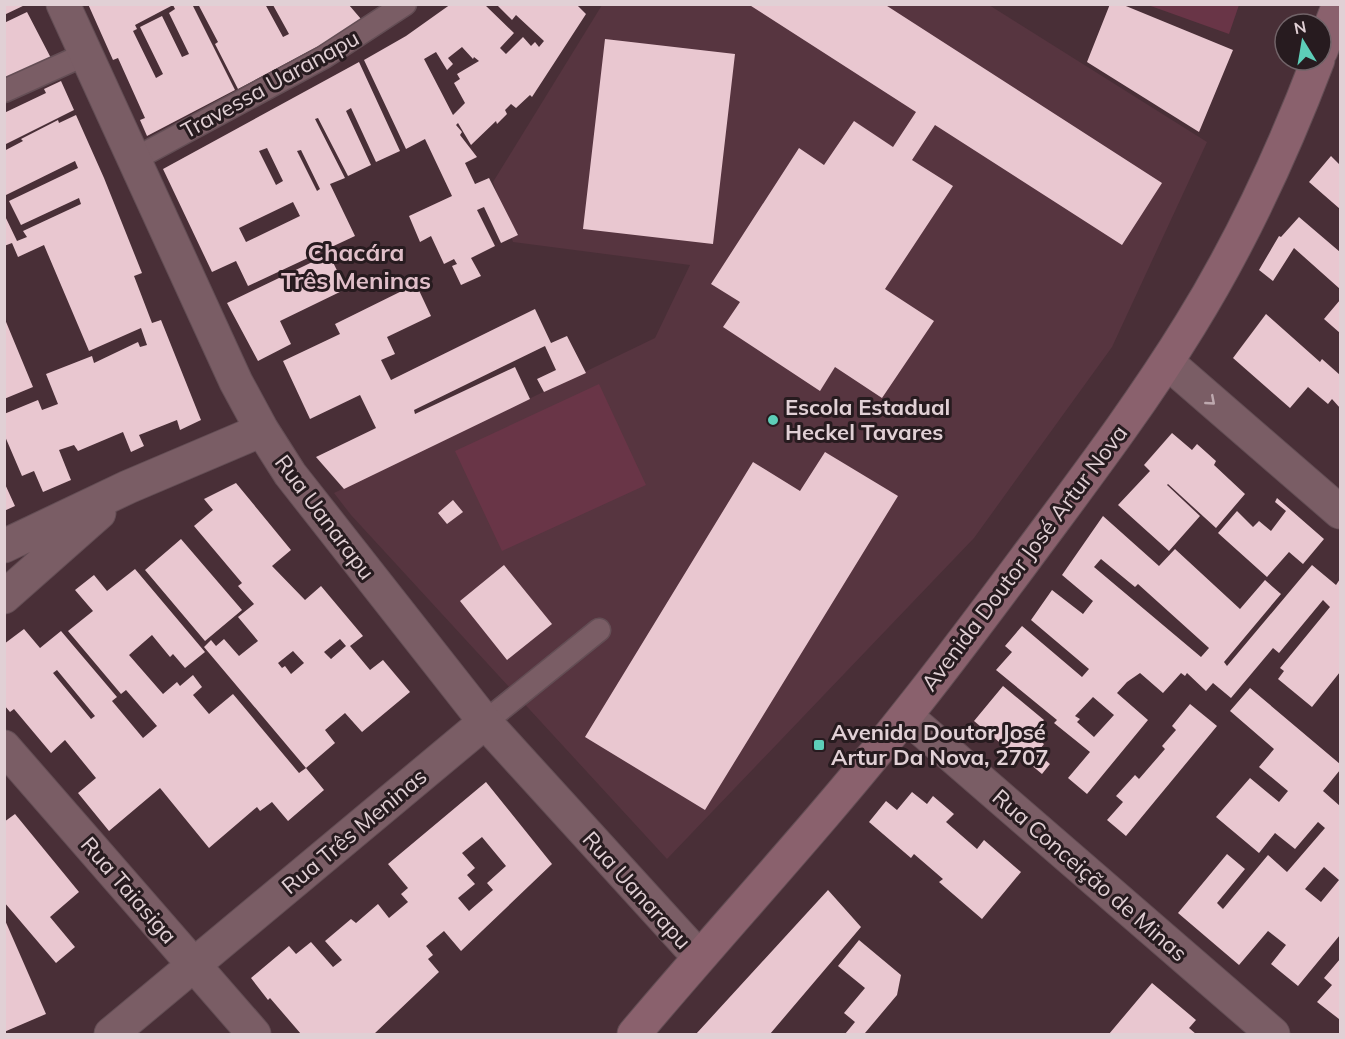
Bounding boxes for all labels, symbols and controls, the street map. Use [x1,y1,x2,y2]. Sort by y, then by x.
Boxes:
north arrow [1273,12,1333,72]
text: N [1292,16,1308,38]
street label: Travessa Uaranapu [176,23,364,145]
district label: Chacára Três Meninas [281,237,431,295]
place label: Escola Estadual Heckel Tavares [785,393,950,446]
one-way arrow [1204,394,1215,405]
marker: Escola Estadual Heckel Tavares [766,413,780,427]
street label: Avenida Doutor José Artur Nova [915,420,1133,696]
street label: Rua Uanarapu [269,449,381,585]
place label: Avenida Doutor José Artur Da Nova, 2707 [831,718,1048,771]
marker: Avenida Doutor José Artur Da Nova, 2707 [812,738,826,752]
street label: Rua Três Meninas [276,762,432,900]
street label: Rua Conceição de Minas [987,783,1193,967]
street label: Rua Uanarapu [577,825,697,955]
street label: Rua Taiasiga [75,831,183,949]

